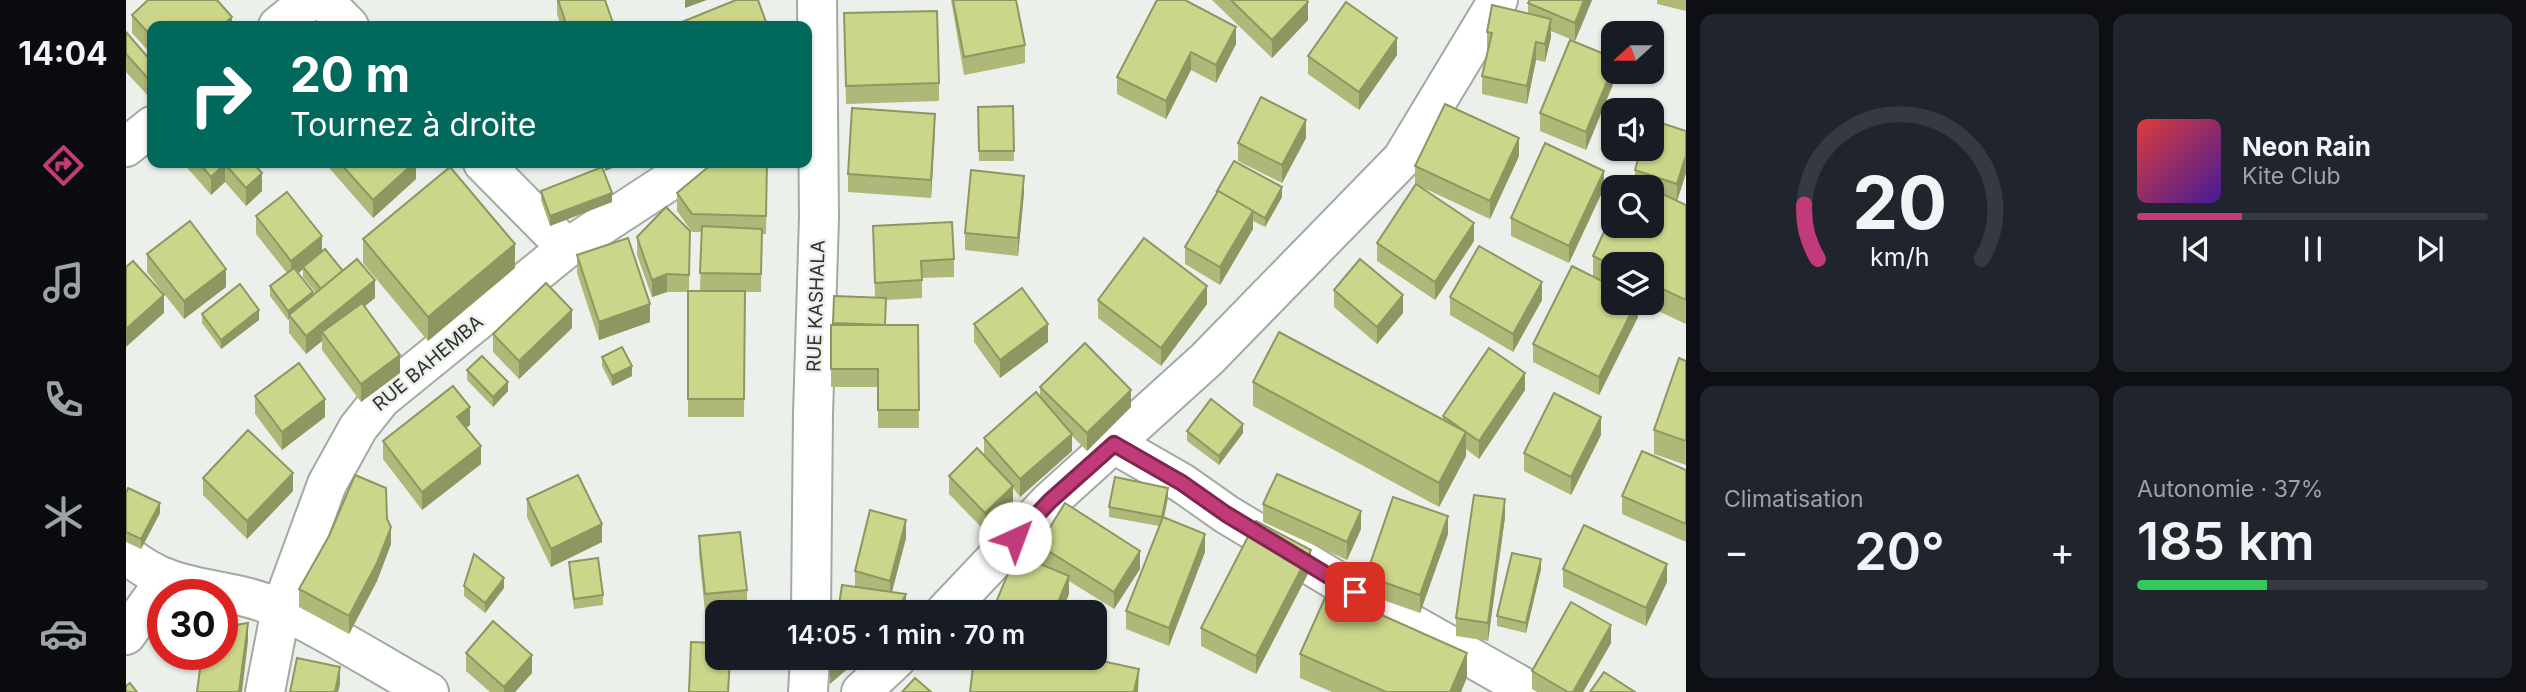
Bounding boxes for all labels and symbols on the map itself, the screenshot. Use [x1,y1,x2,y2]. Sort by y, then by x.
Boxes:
north arrow [1601,21,1664,84]
street label: RUE KASHALA [802,239,830,373]
street label: RUE BAHEMBA [368,310,488,416]
position arrow [978,501,1052,575]
pin [1325,562,1385,622]
speed limit sign: 30 [147,579,238,670]

